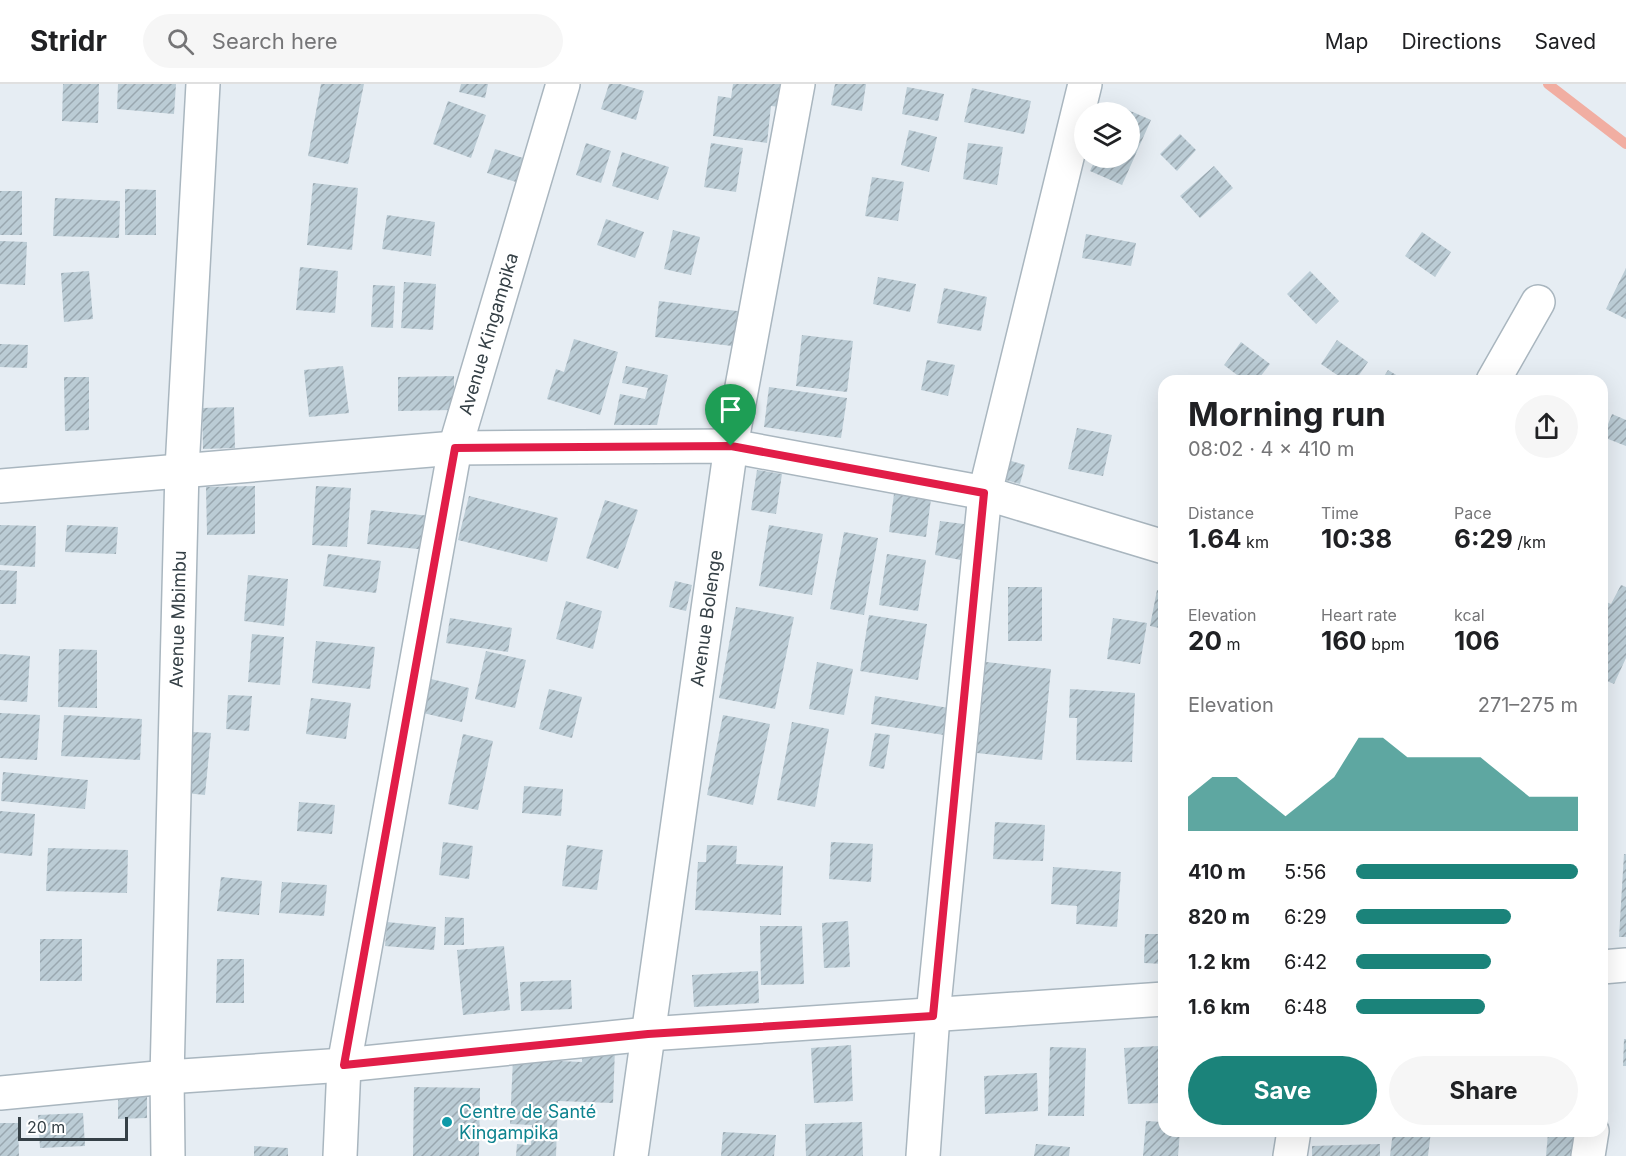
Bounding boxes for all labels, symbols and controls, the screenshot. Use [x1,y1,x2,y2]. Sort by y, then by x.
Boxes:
search box [143,14,563,68]
text: Stridr [30,24,107,58]
icon: search [164,25,197,58]
text: Search here [212,28,338,54]
text: Map [1325,29,1368,54]
text: Directions [1401,29,1502,54]
text: Saved [1535,29,1596,54]
map controls [1074,102,1140,168]
button: layers [1074,102,1140,168]
street label: Avenue Kingampika [454,250,522,417]
pin [705,384,756,446]
icon: arrive [714,393,747,426]
text: Morning run [1188,394,1386,434]
button: share [1515,395,1578,458]
text: 08:02 · 4 × 410 m [1188,437,1354,461]
text: Distance [1188,503,1254,523]
text: Time [1321,503,1359,523]
text: Pace [1454,503,1492,523]
text: 1.64 [1188,523,1242,554]
text: 10:38 [1321,523,1392,554]
text: 6:29 [1454,523,1513,554]
text: km [1242,532,1269,552]
text: /km [1513,532,1546,552]
street label: Avenue Bolenge [686,548,726,688]
street label: Avenue Mbimbu [166,550,190,688]
text: Elevation [1188,605,1257,625]
text: Heart rate [1321,605,1397,625]
text: kcal [1454,605,1485,625]
text: 20 [1188,625,1222,656]
text: 160 [1321,625,1367,656]
text: 106 [1454,625,1500,656]
text: m [1222,634,1240,654]
text: bpm [1367,634,1405,654]
text: Elevation [1188,693,1274,717]
text: 271–275 m [1478,693,1578,717]
text: 410 m [1188,860,1246,884]
text: 5:56 [1284,860,1326,884]
text: 820 m [1188,905,1250,929]
text: 6:29 [1284,905,1327,929]
text: 1.2 km [1188,950,1251,974]
text: 6:42 [1284,950,1327,974]
text: 1.6 km [1188,995,1250,1019]
text: 6:48 [1284,995,1327,1019]
button: Save [1188,1056,1377,1125]
button: Share [1389,1056,1578,1125]
place label: Centre de Santé Kingampika [459,1101,596,1143]
scale bar [18,1114,128,1142]
marker: Centre de Santé Kingampika [440,1115,454,1129]
text: 20 m [27,1117,65,1137]

